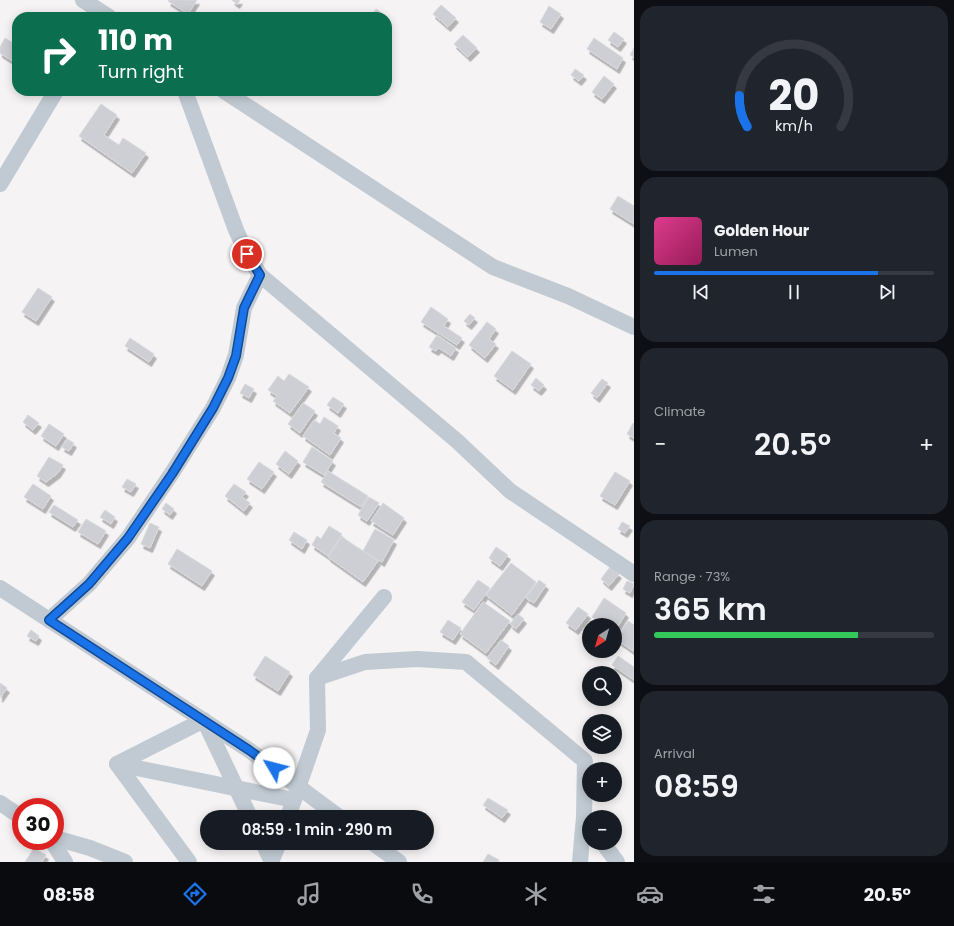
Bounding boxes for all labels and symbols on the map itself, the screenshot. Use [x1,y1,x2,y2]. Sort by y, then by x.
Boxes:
pin [230,237,264,271]
north arrow [582,618,622,658]
position arrow [253,747,295,789]
speed limit sign: 30 [12,798,64,850]

